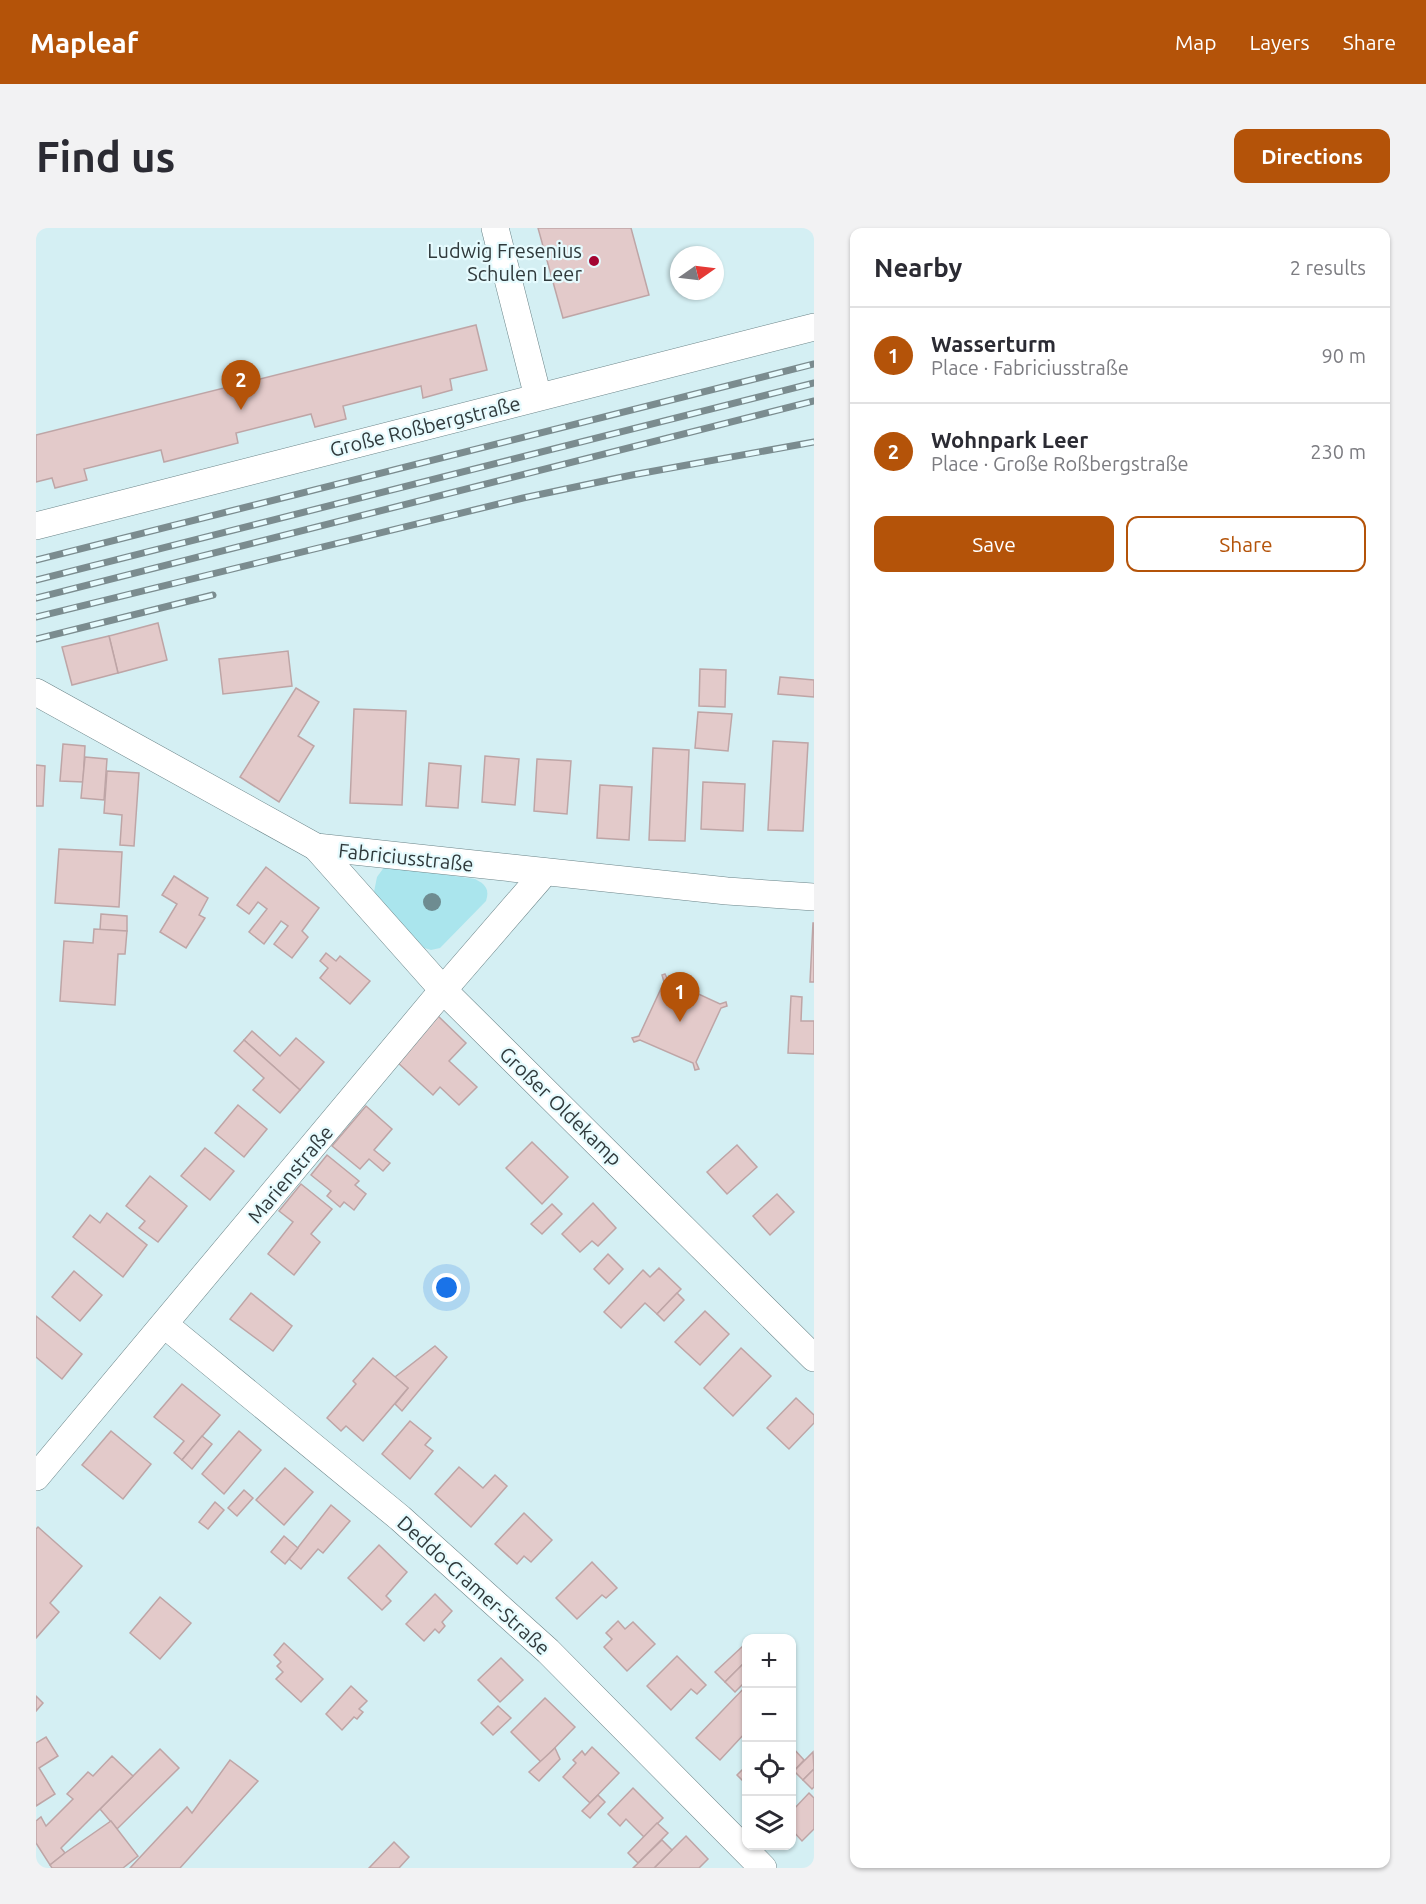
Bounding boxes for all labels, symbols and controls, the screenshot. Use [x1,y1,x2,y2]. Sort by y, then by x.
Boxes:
text: Mapleaf [30,27,138,58]
text: Map [1175,30,1216,54]
text: Layers [1249,30,1310,54]
text: Share [1343,30,1396,54]
button: Directions [1234,129,1390,183]
text: Find us [36,133,175,180]
place label: Ludwig Fresenius Schulen Leer [427,239,582,285]
north arrow [670,246,724,300]
text: Nearby [874,253,962,282]
marker: Ludwig Fresenius Schulen Leer [587,254,601,268]
text: 2 results [1290,256,1366,279]
text: Wasserturm [931,331,1056,356]
text: 1 [888,344,899,367]
text: 90 m [1322,344,1366,367]
text: Place · Fabriciusstraße [931,356,1129,379]
pin: 2 [222,360,260,410]
street label: Große Roßbergstraße [327,391,523,461]
text: Wohnpark Leer [931,427,1088,452]
text: 2 [888,440,899,463]
text: 230 m [1310,440,1366,463]
text: Place · Große Roßbergstraße [931,452,1189,475]
button: Save [874,516,1114,572]
button: Share [1126,516,1366,572]
street label: Fabriciusstraße [337,838,475,876]
pin: 1 [660,972,700,1022]
street label: Großer Oldekamp [495,1042,627,1170]
street label: Marienstraße [243,1121,337,1227]
your location [432,1273,461,1302]
street label: Deddo-Cramer-Straße [393,1511,555,1659]
map controls [742,1634,796,1850]
button: + [742,1634,796,1688]
button: − [742,1688,796,1742]
button: locate [742,1742,796,1796]
button: layers [742,1796,796,1850]

